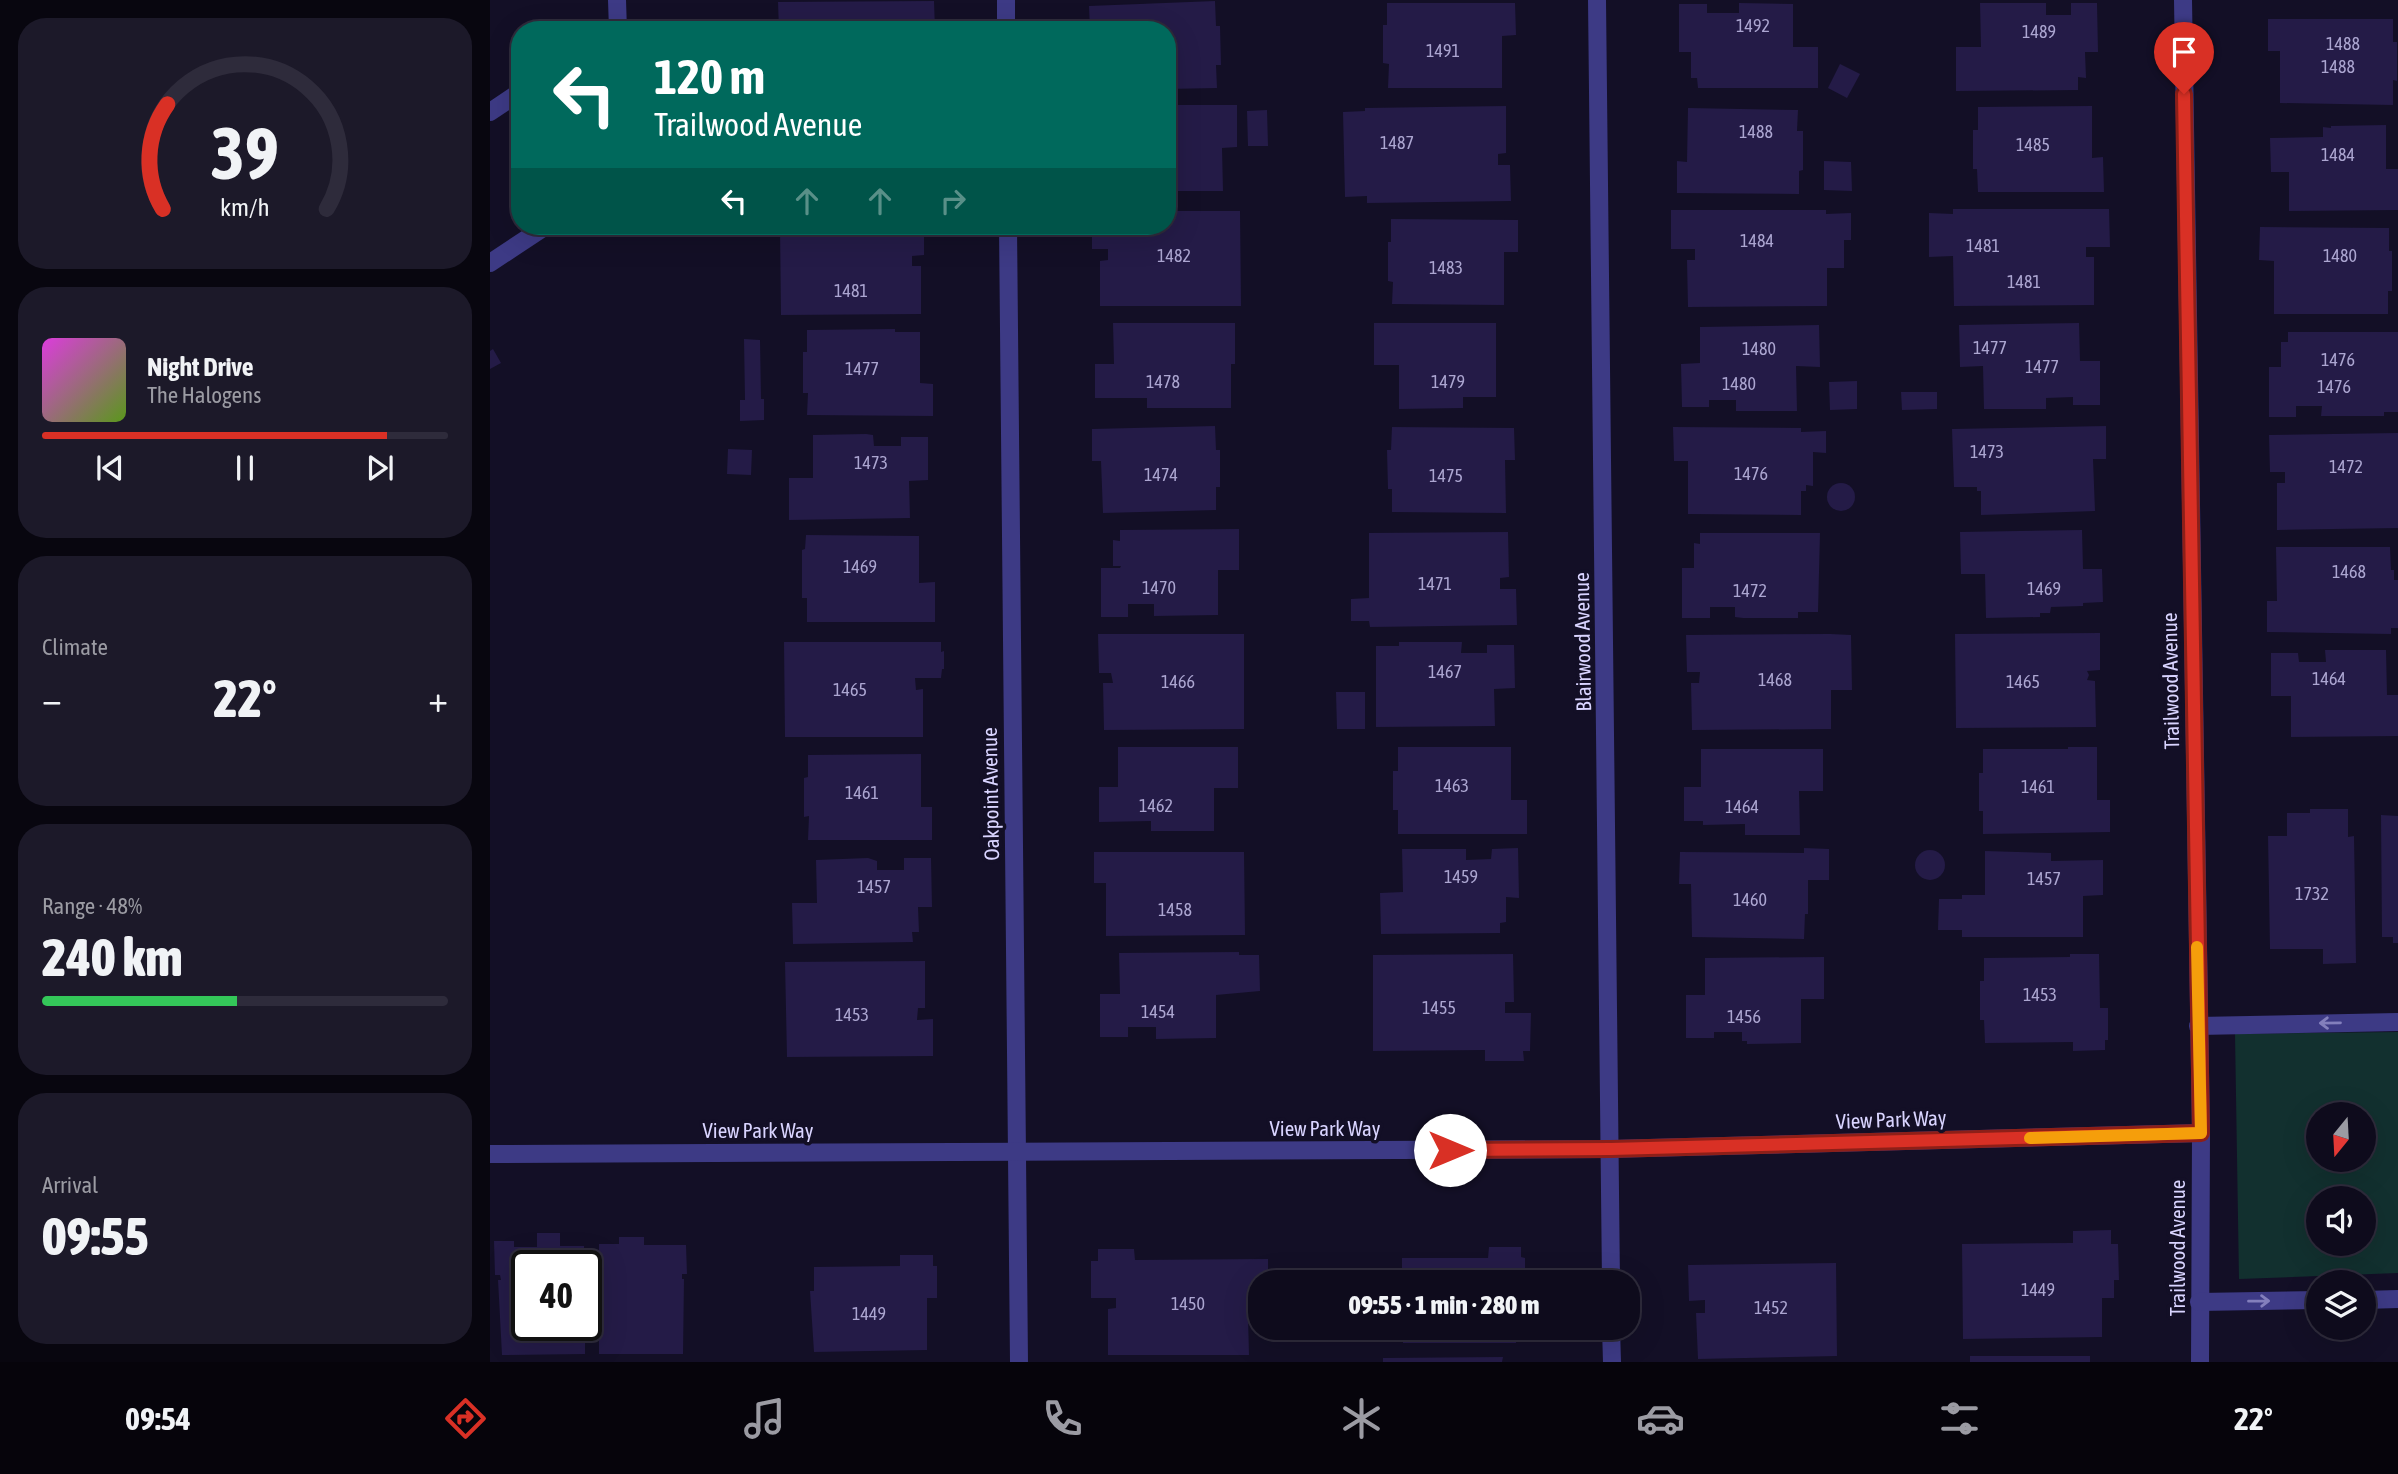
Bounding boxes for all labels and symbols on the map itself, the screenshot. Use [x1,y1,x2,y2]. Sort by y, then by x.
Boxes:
house number: 1492 [1736,15,1770,36]
house number: 1489 [2022,21,2056,42]
pin [2154,22,2214,94]
house number: 1488 [2326,33,2360,54]
house number: 1491 [1426,40,1460,61]
house number: 1488 [2321,56,2355,77]
house number: 1488 [1739,121,1773,142]
house number: 1487 [1380,132,1414,153]
house number: 1485 [2016,134,2050,155]
house number: 1484 [2321,144,2355,165]
house number: 1484 [1740,230,1774,251]
house number: 1481 [1966,235,2000,256]
house number: 1482 [1157,245,1191,266]
house number: 1480 [2323,245,2357,266]
house number: 1483 [1429,257,1463,278]
house number: 1481 [2007,271,2041,292]
house number: 1481 [834,280,868,301]
house number: 1477 [1973,337,2007,358]
house number: 1480 [1742,338,1776,359]
house number: 1476 [2321,349,2355,370]
house number: 1477 [2025,356,2059,377]
house number: 1477 [845,358,879,379]
house number: 1478 [1146,371,1180,392]
house number: 1479 [1431,371,1465,392]
house number: 1480 [1722,373,1756,394]
house number: 1476 [2317,376,2351,397]
house number: 1473 [1970,441,2004,462]
house number: 1473 [854,452,888,473]
house number: 1472 [2329,456,2363,477]
house number: 1476 [1734,463,1768,484]
house number: 1474 [1144,464,1178,485]
house number: 1475 [1429,465,1463,486]
house number: 1469 [843,556,877,577]
house number: 1468 [2332,561,2366,582]
street label: Blairwood Avenue [1569,572,1595,712]
house number: 1471 [1418,573,1452,594]
house number: 1470 [1142,577,1176,598]
house number: 1469 [2027,578,2061,599]
house number: 1472 [1733,580,1767,601]
street label: Trailwood Avenue [2157,612,2183,750]
house number: 1467 [1428,661,1462,682]
house number: 1464 [2312,668,2346,689]
house number: 1468 [1758,669,1792,690]
house number: 1466 [1161,671,1195,692]
house number: 1465 [2006,671,2040,692]
house number: 1465 [833,679,867,700]
street label: Oakpoint Avenue [977,727,1003,861]
house number: 1463 [1435,775,1469,796]
house number: 1461 [2021,776,2055,797]
house number: 1461 [845,782,879,803]
house number: 1462 [1139,795,1173,816]
house number: 1464 [1725,796,1759,817]
house number: 1459 [1444,866,1478,887]
house number: 1457 [2027,868,2061,889]
house number: 1457 [857,876,891,897]
house number: 1732 [2295,883,2329,904]
house number: 1460 [1733,889,1767,910]
house number: 1458 [1158,899,1192,920]
house number: 1453 [2023,984,2057,1005]
house number: 1455 [1422,997,1456,1018]
house number: 1454 [1141,1001,1175,1022]
house number: 1453 [835,1004,869,1025]
house number: 1456 [1727,1006,1761,1027]
one-way arrow [2319,1016,2342,1030]
north arrow [2306,1102,2376,1172]
street label: View Park Way [1835,1105,1947,1133]
position arrow [1413,1113,1487,1187]
street label: View Park Way [1270,1116,1381,1140]
street label: View Park Way [703,1118,814,1142]
street label: Trailwood Avenue [2165,1180,2189,1316]
speed limit sign: 40 [511,1250,602,1341]
house number: 1449 [2021,1279,2055,1300]
house number: 1450 [1171,1293,1205,1314]
one-way arrow [2247,1294,2270,1308]
house number: 1452 [1754,1297,1788,1318]
house number: 1449 [852,1303,886,1324]

